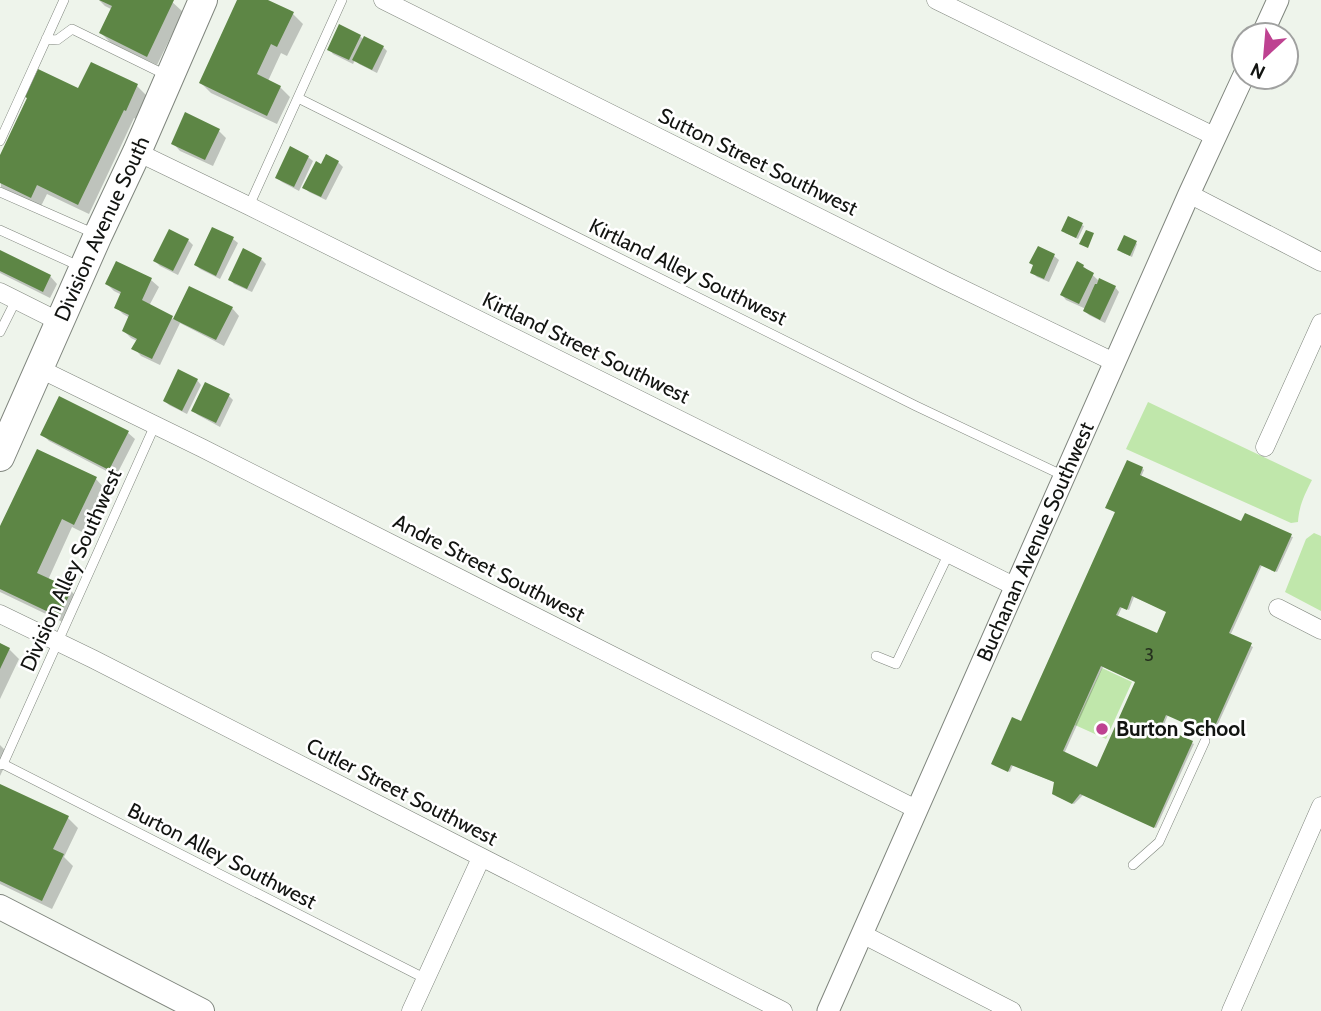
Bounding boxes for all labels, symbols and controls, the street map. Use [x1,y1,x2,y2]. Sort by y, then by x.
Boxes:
north arrow [1230,21,1300,91]
text: N [1247,58,1269,84]
street label: Sutton Street Southwest [654,102,862,221]
street label: Division Avenue South [49,132,154,325]
street label: Kirtland Alley Southwest [585,213,791,330]
street label: Kirtland Street Southwest [479,287,694,409]
street label: Buchanan Avenue Southwest [971,418,1099,665]
street label: Division Alley Southwest [15,465,126,675]
street label: Andre Street Southwest [389,508,589,627]
house number: 3 [1144,644,1154,666]
place label: Burton School [1116,716,1246,741]
marker: Burton School [1094,721,1110,737]
street label: Cutler Street Southwest [302,732,502,851]
street label: Burton Alley Southwest [124,797,321,914]

